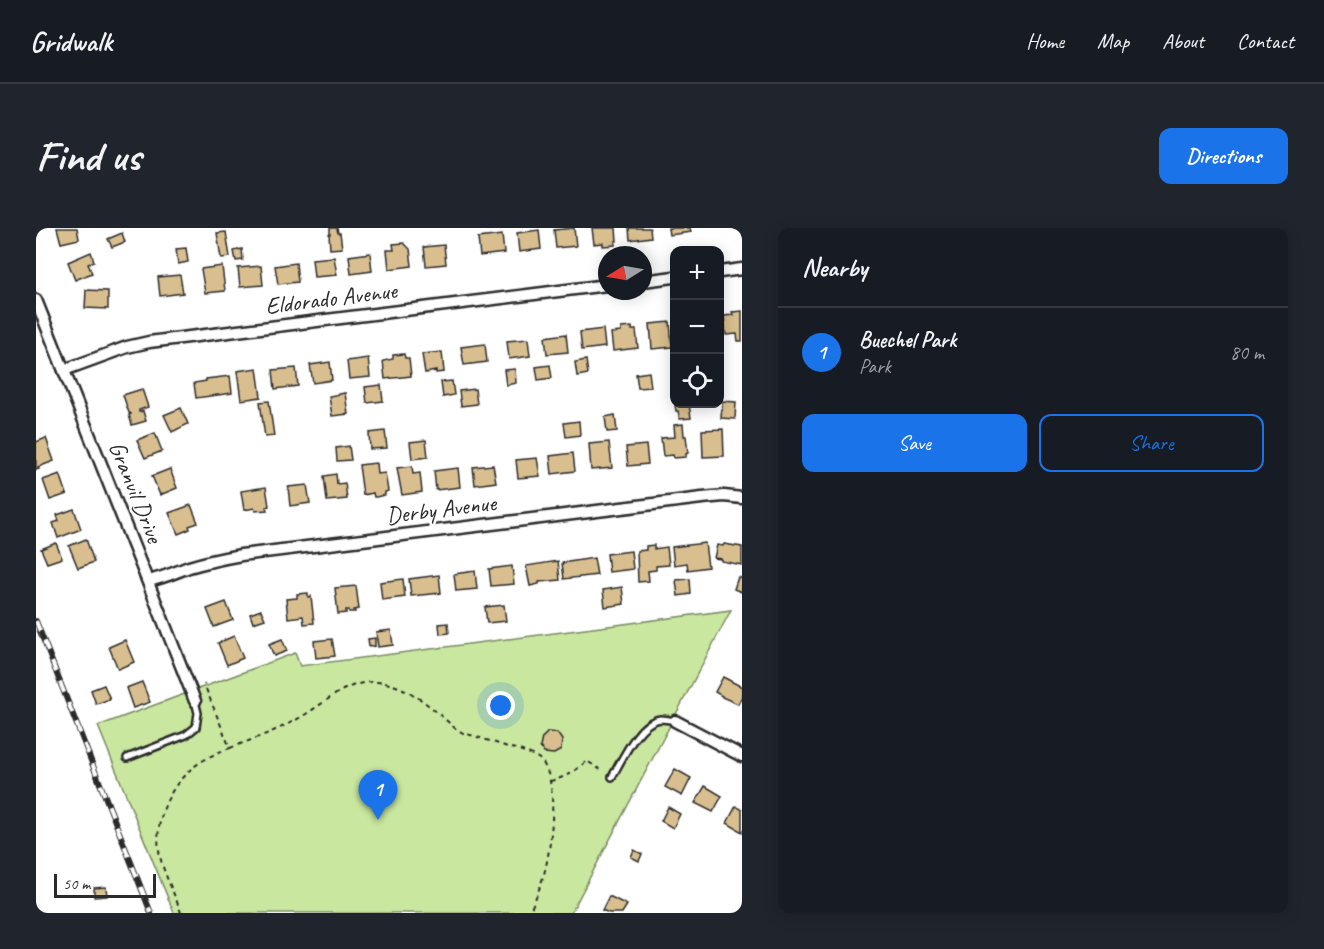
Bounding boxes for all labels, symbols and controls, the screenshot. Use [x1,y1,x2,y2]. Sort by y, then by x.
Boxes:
text: Gridwalk [30,24,112,59]
text: Home [1026,28,1064,54]
text: Map [1097,28,1129,54]
text: About [1162,28,1204,54]
text: Contact [1237,28,1294,54]
button: Directions [1159,128,1288,184]
text: Find us [36,130,141,183]
north arrow [598,246,652,300]
map controls [670,246,724,408]
button: + [670,246,724,300]
text: Nearby [802,251,867,284]
street label: Eldorado Avenue [264,275,400,321]
button: − [670,300,724,354]
text: Buechel Park [859,326,956,354]
text: 1 [817,340,826,365]
text: 80 m [1230,340,1264,365]
button: locate [670,354,724,408]
text: Park [859,354,891,379]
button: Save [802,414,1027,472]
button: Share [1039,414,1264,472]
street label: Granvil Drive [102,437,171,549]
street label: Derby Avenue [385,487,500,531]
your location [486,691,515,720]
pin: 1 [358,770,398,820]
scale bar [54,871,156,898]
text: 50 m [63,874,90,894]

